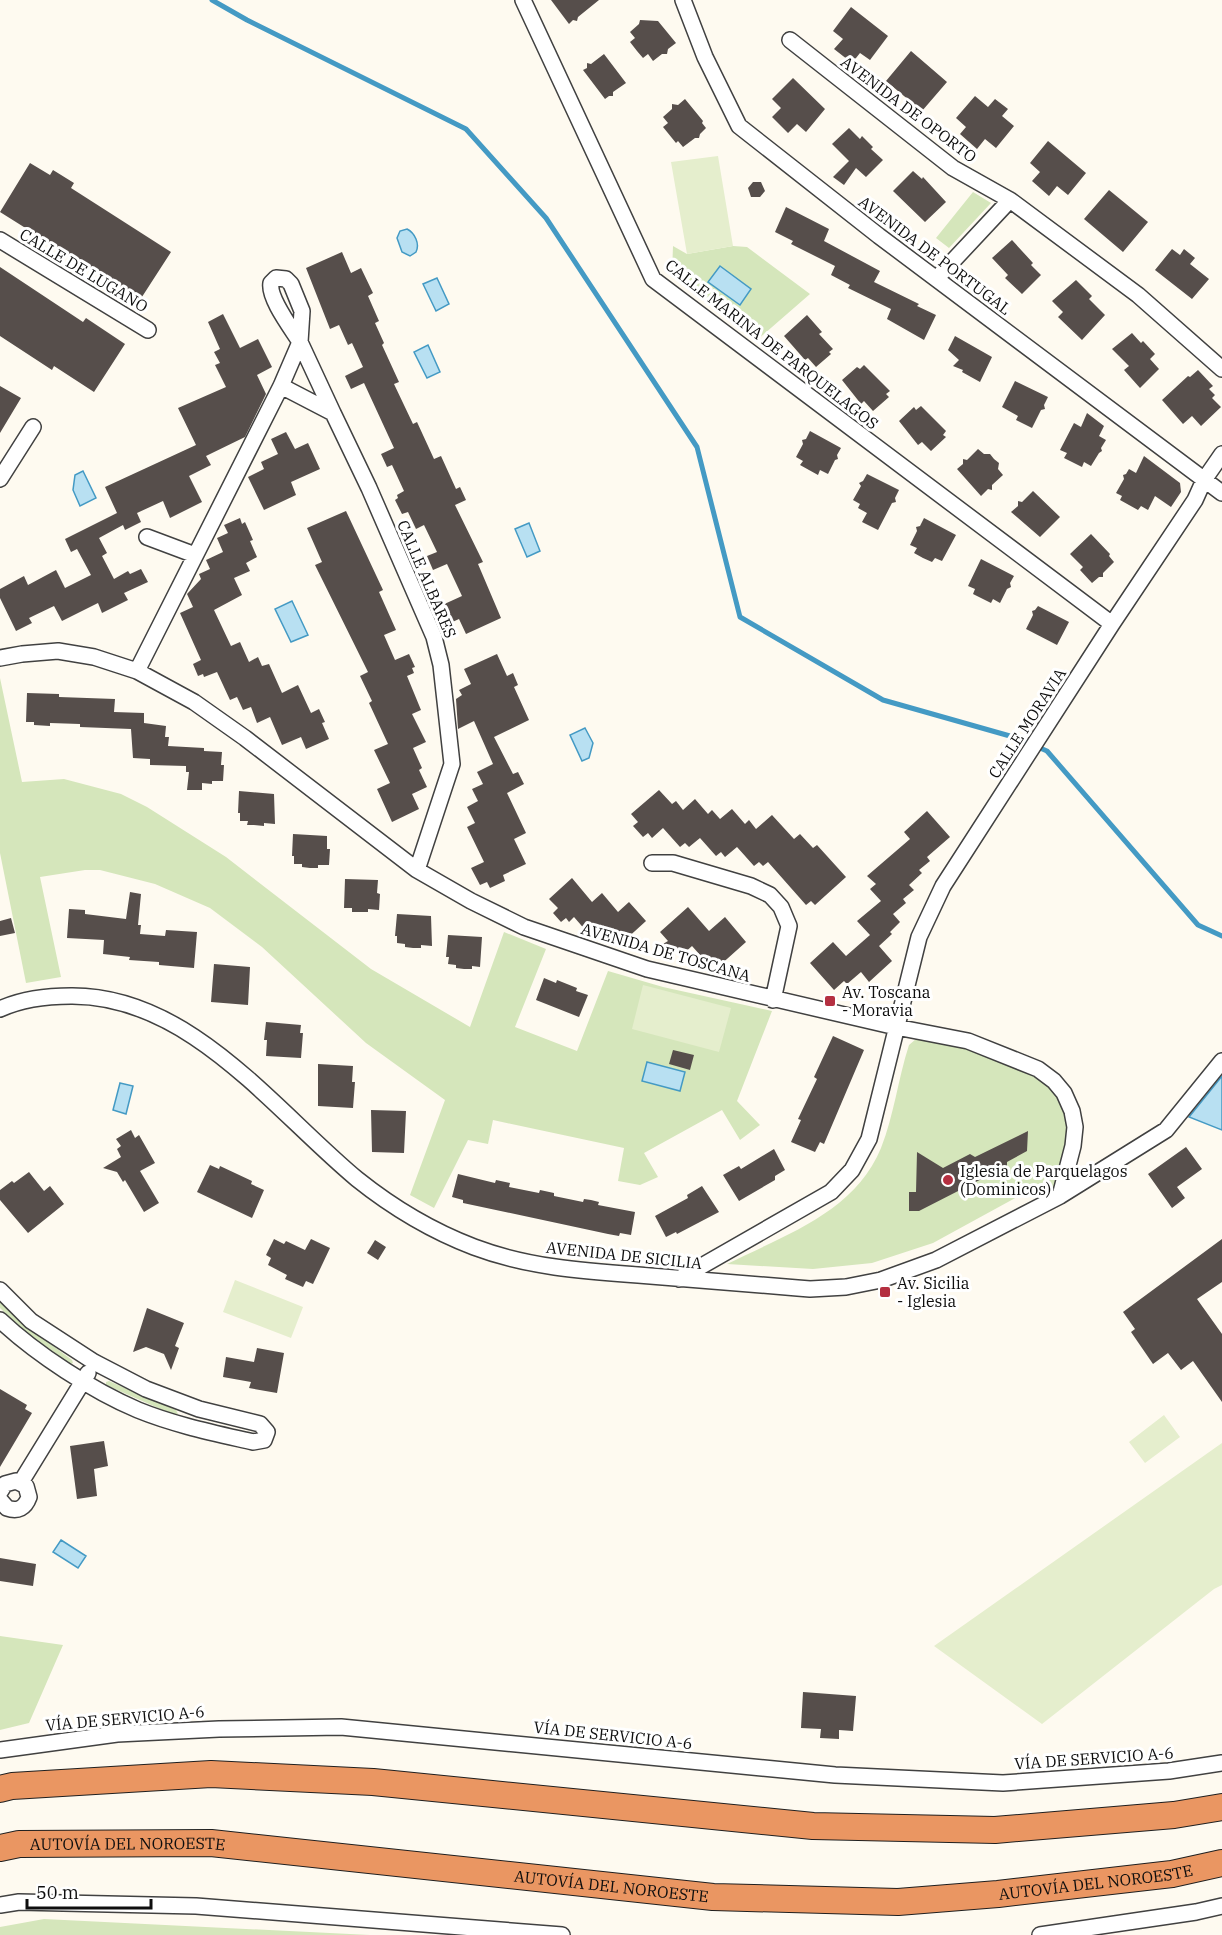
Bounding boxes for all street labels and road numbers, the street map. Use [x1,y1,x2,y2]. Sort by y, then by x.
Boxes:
street label: AVENIDA DE OPORTO [837,51,981,167]
street label: AVENIDA DE PORTUGAL [855,191,1015,319]
street label: CALLE DE LUGANO [16,224,152,316]
street label: CALLE MARINA DE PARQUELAGOS [661,255,883,433]
street label: CALLE ALBARES [393,517,461,641]
street label: CALLE MORAVIA [984,664,1070,782]
street label: AVENIDA DE TOSCANA [579,918,753,986]
street label: AVENIDA DE SICILIA [545,1237,703,1273]
street label: VÍA DE SERVICIO A-6 [44,1700,205,1735]
street label: VÍA DE SERVICIO A-6 [532,1716,694,1753]
street label: VÍA DE SERVICIO A-6 [1014,1741,1174,1774]
street label: AUTOVÍA DEL NOROESTE [30,1833,226,1854]
street label: AUTOVÍA DEL NOROESTE [997,1860,1195,1904]
street label: AUTOVÍA DEL NOROESTE [513,1866,710,1906]

